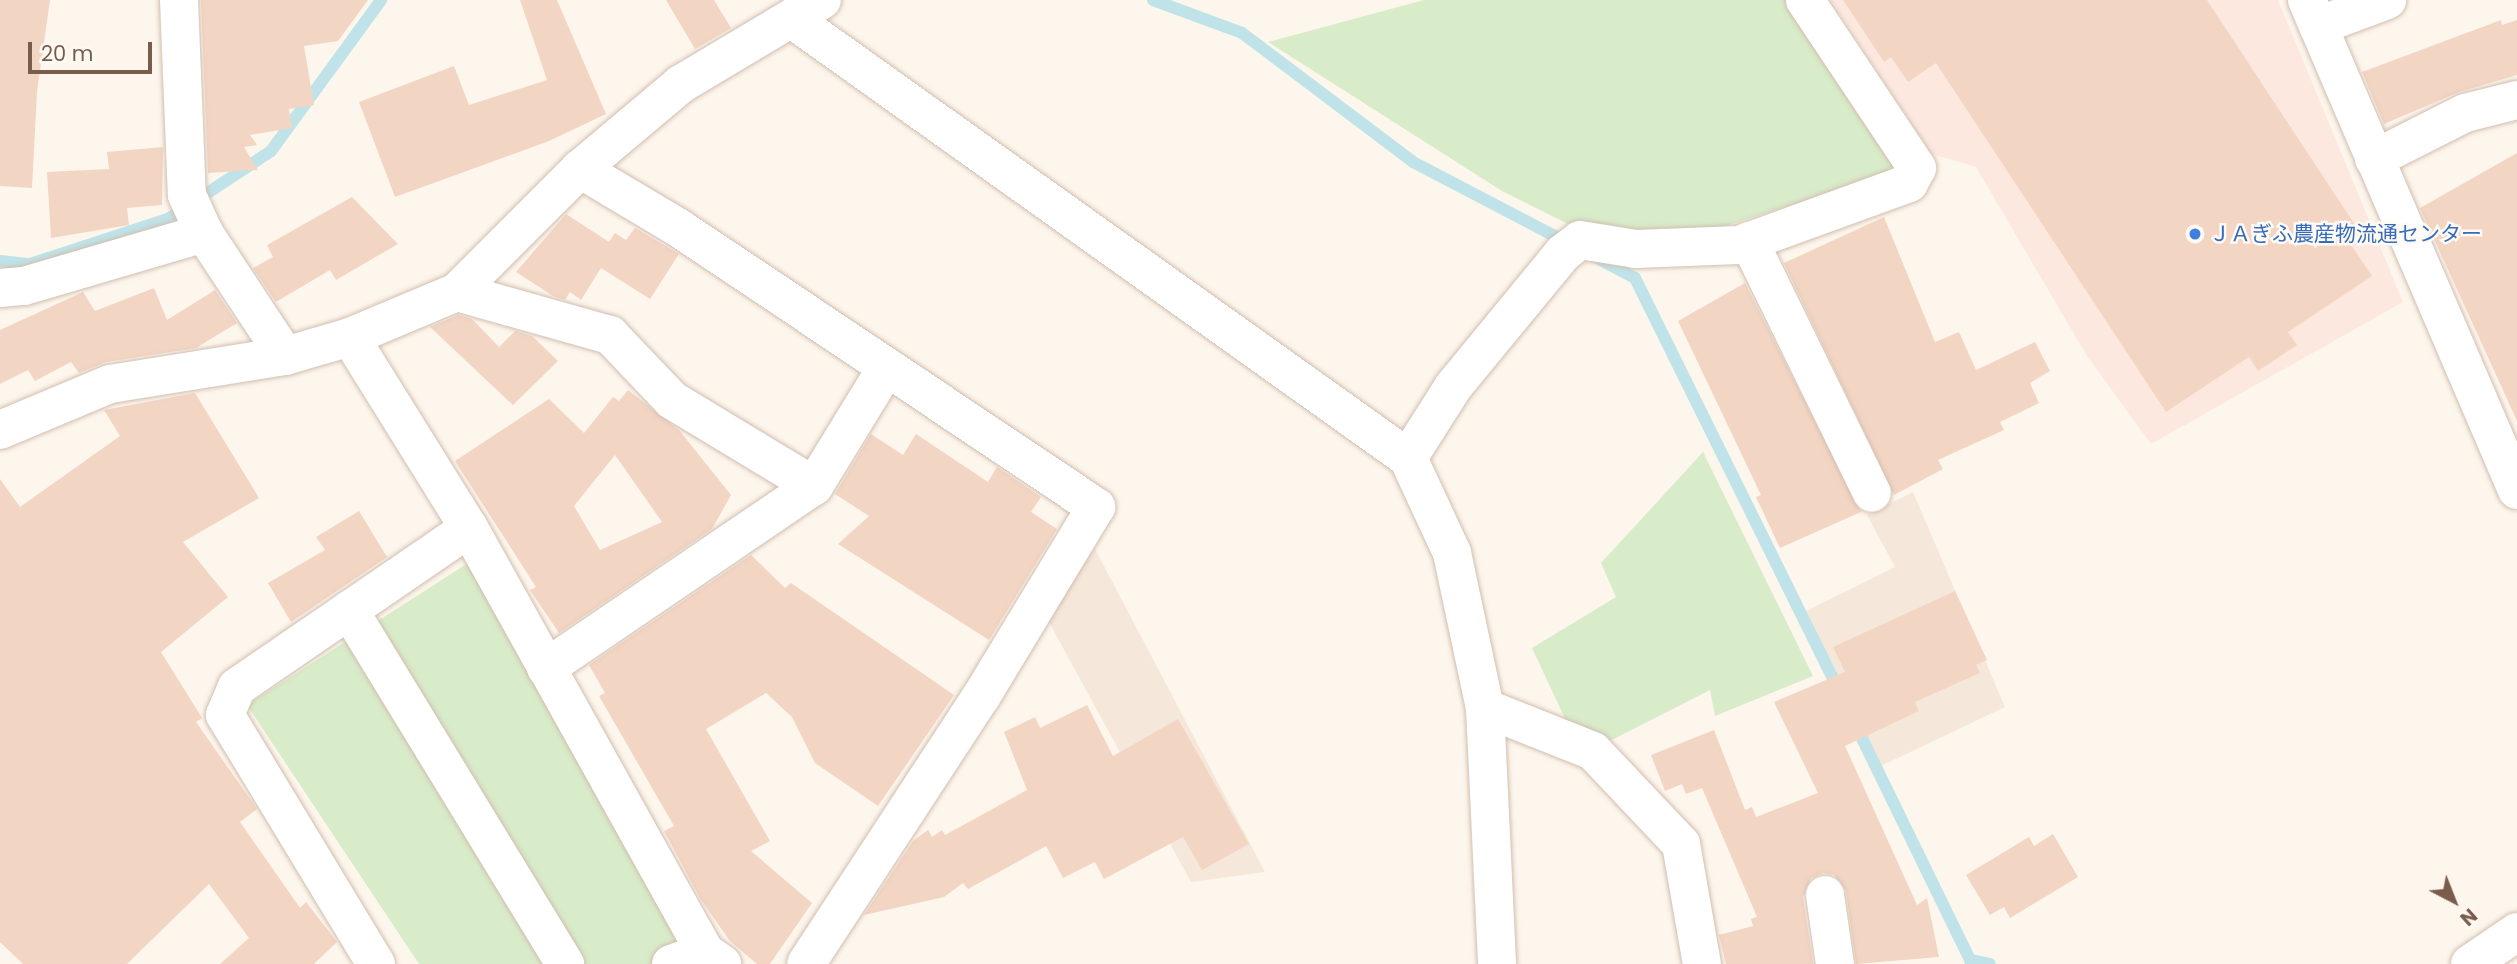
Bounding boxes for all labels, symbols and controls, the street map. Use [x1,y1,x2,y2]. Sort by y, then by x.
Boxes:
scale bar [32,28,156,72]
text: 20 m [41,39,94,68]
place label: ＪＡぎふ農産物流通センター [2209,221,2482,247]
marker: ＪＡぎふ農産物流通センター [2187,226,2203,242]
north arrow [2419,866,2489,936]
text: N [2454,902,2483,932]

